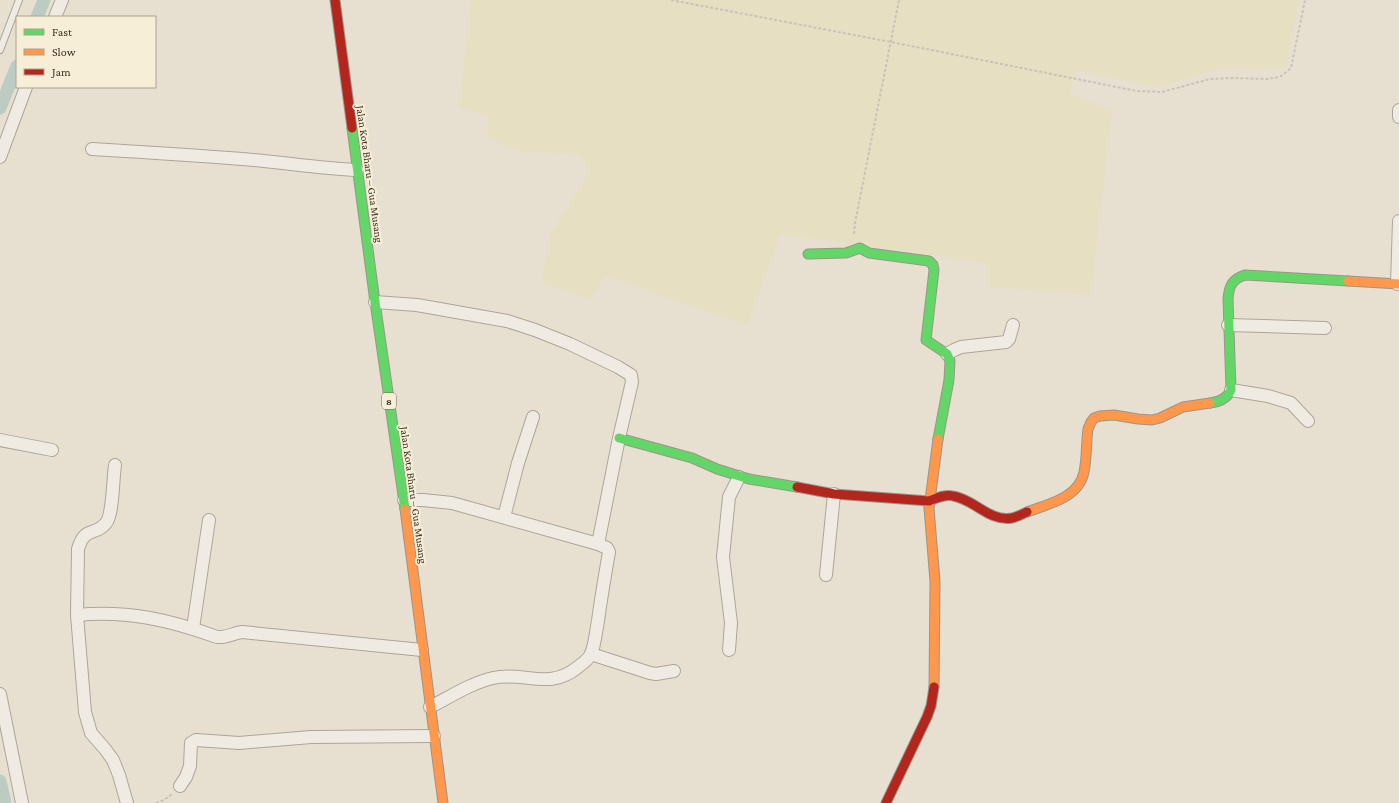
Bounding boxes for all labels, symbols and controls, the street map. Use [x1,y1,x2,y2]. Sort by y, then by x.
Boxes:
legend [16,16,156,88]
text: Fast [52,25,73,39]
text: Slow [52,45,76,59]
text: Jam [51,65,71,79]
street label: Jalan Kota Bharu – Gua Musang [353,104,386,244]
road number: 8 [382,393,396,409]
street label: Jalan Kota Bharu – Gua Musang [397,425,430,565]

